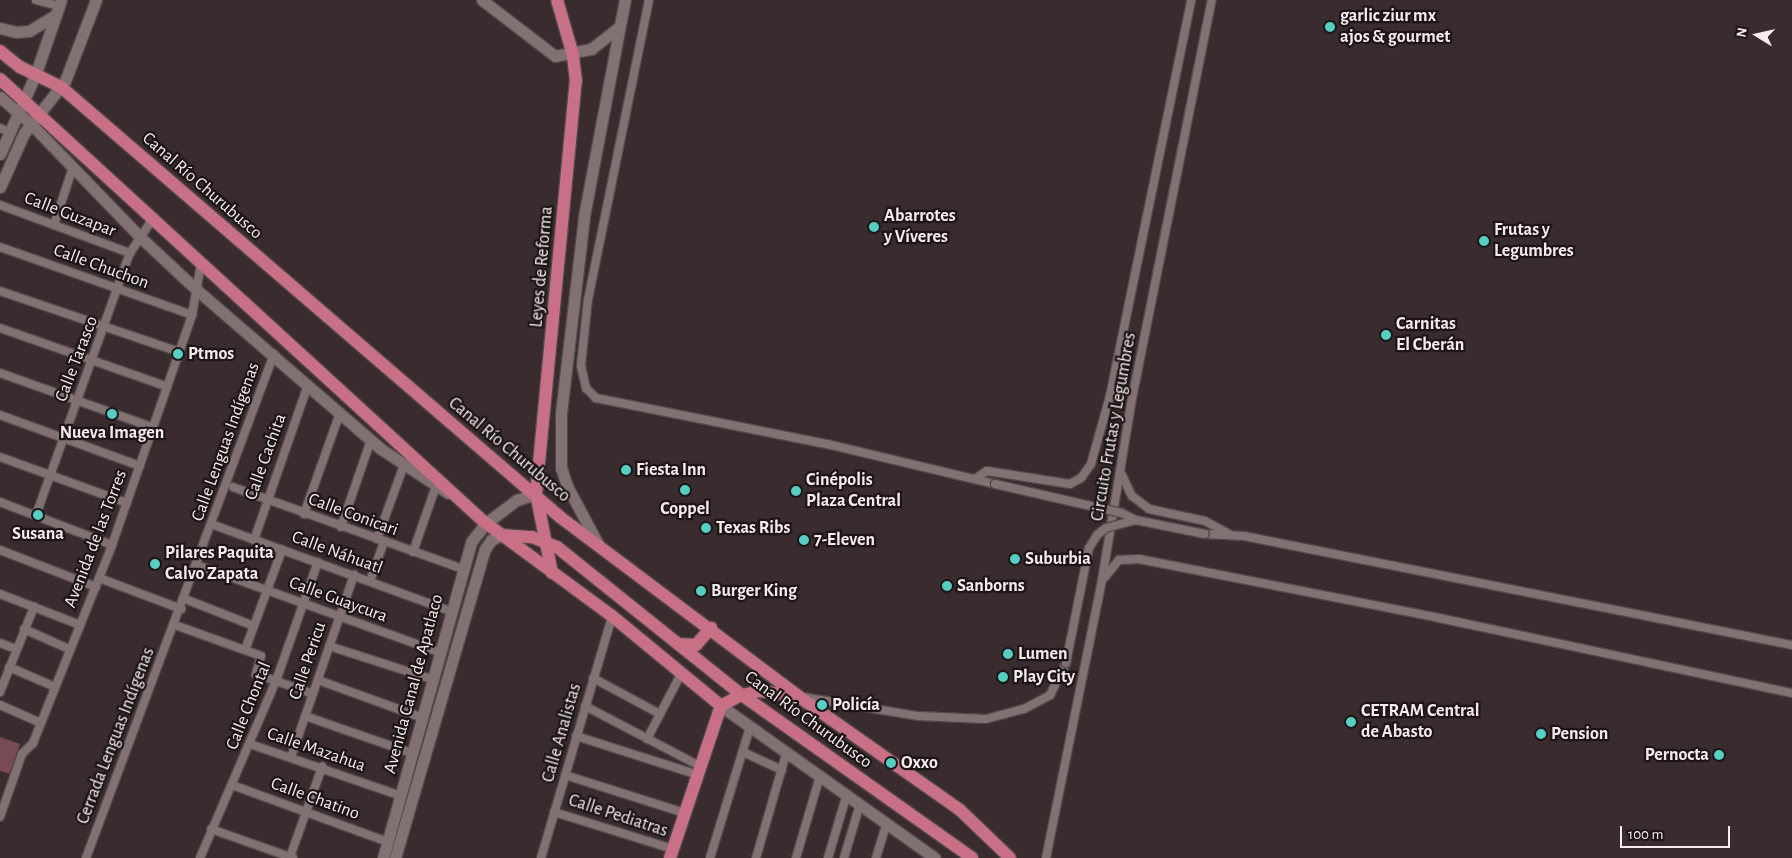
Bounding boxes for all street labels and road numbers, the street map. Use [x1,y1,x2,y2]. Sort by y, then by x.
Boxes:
street label: Canal Río Churubusco [137,128,267,244]
street label: Calle Guzapar [21,188,119,242]
street label: Leyes de Reforma [526,206,558,328]
street label: Calle Chuchon [50,240,152,294]
street label: Calle Tarasco [51,313,103,405]
street label: Circuito Frutas y Legumbres [1087,331,1141,523]
street label: Calle Lenguas Indígenas [187,360,265,524]
street label: Canal Río Churubusco [444,393,574,507]
street label: Calle Cachita [240,411,292,503]
street label: Avenida de las Torres [60,467,132,611]
street label: Calle Conicari [305,489,401,541]
street label: Calle Náhuatl [289,527,385,579]
street label: Calle Guaycura [286,572,390,628]
street label: Avenida Canal de Apatlaco [380,592,448,776]
street label: Calle Pericu [285,619,331,703]
street label: Cerrada Lenguas Indígenas [72,645,160,827]
street label: Calle Chontal [222,659,276,753]
street label: Canal Río Churubusco [740,667,876,773]
street label: Calle Analistas [538,681,586,785]
street label: Calle Mazahua [264,723,368,777]
street label: Calle Chatino [268,773,362,825]
street label: Calle Pediatras [566,790,670,842]

